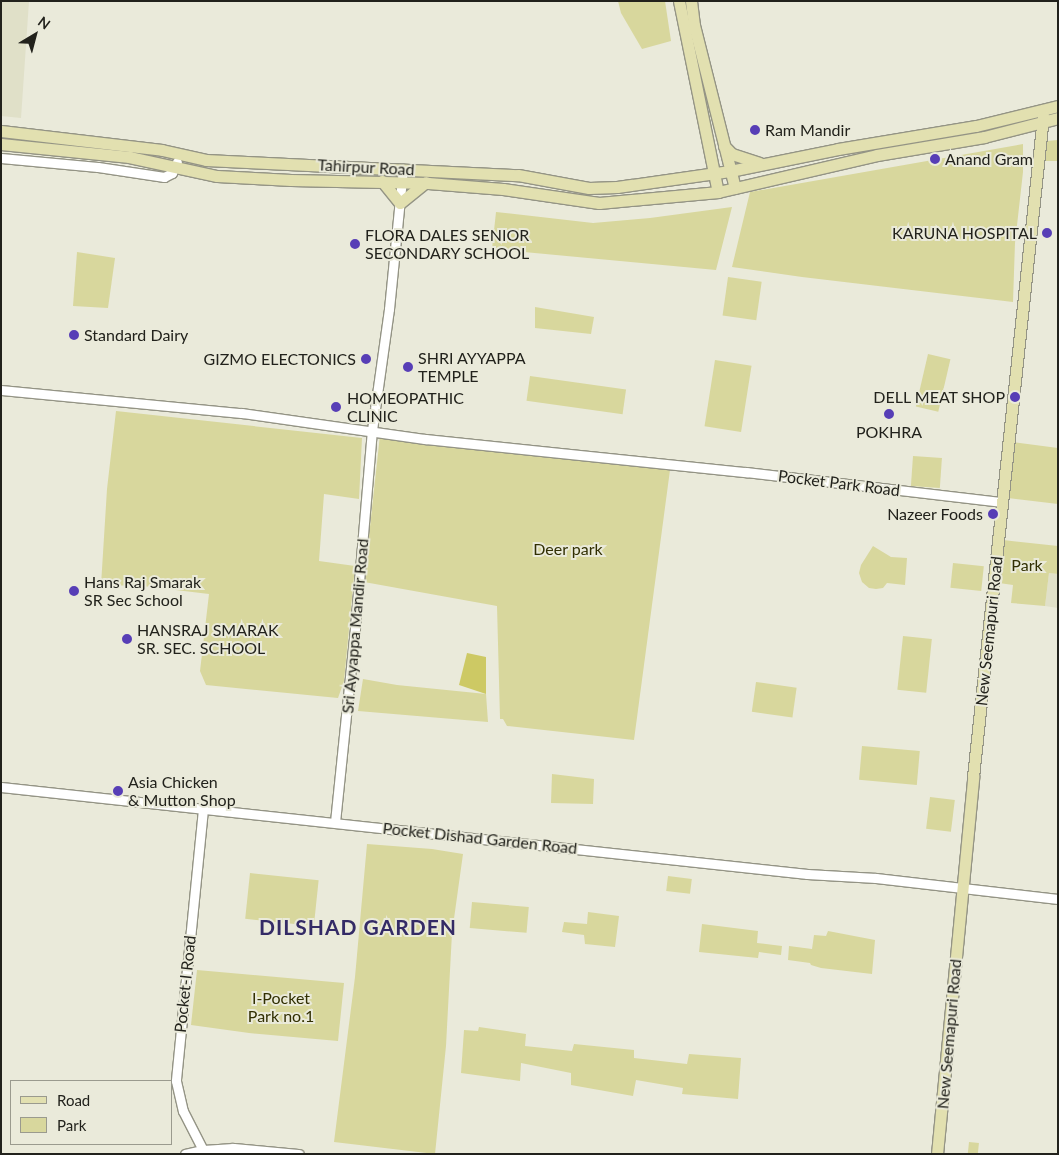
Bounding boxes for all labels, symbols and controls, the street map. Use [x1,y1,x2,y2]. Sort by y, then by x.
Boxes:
north arrow [10,10,60,60]
text: N [35,13,54,33]
place label: Ram Mandir [765,120,850,140]
marker: Ram Mandir [749,124,761,136]
place label: Anand Gram [945,149,1033,169]
marker: Anand Gram [929,153,941,165]
street label: Tahirpur Road [317,155,415,179]
place label: KARUNA HOSPITAL [892,223,1037,243]
place label: FLORA DALES SENIOR SECONDARY SCHOOL [365,225,530,263]
marker: KARUNA HOSPITAL [1041,227,1053,239]
marker: FLORA DALES SENIOR SECONDARY SCHOOL [349,238,361,250]
place label: Standard Dairy [84,325,188,345]
marker: Standard Dairy [68,329,80,341]
place label: SHRI AYYAPPA TEMPLE [418,348,526,386]
place label: GIZMO ELECTONICS [203,349,356,369]
marker: GIZMO ELECTONICS [360,353,372,365]
marker: SHRI AYYAPPA TEMPLE [402,361,414,373]
place label: DELL MEAT SHOP [872,387,1005,407]
place label: HOMEOPATHIC CLINIC [347,388,464,426]
marker: DELL MEAT SHOP [1009,391,1021,403]
marker: HOMEOPATHIC CLINIC [329,400,343,414]
marker: POKHRA [883,408,895,420]
place label: POKHRA [856,422,922,442]
street label: Pocket Park Road [777,466,901,500]
place label: Nazeer Foods [887,504,983,524]
marker: Nazeer Foods [987,508,999,520]
street label: Sri Ayyappa Mandir Road [338,537,372,715]
park label: Deer park [533,539,603,559]
street label: New Seemapuri Road [972,555,1006,707]
park label: Park [1011,555,1043,575]
place label: Hans Raj Smarak SR Sec School [84,572,201,610]
marker: Hans Raj Smarak SR Sec School [68,585,80,597]
place label: HANSRAJ SMARAK SR. SEC. SCHOOL [137,620,278,658]
marker: HANSRAJ SMARAK SR. SEC. SCHOOL [121,633,133,645]
place label: Asia Chicken & Mutton Shop [128,772,236,810]
marker: Asia Chicken & Mutton Shop [112,785,124,797]
street label: Pocket Dishad Garden Road [382,818,578,858]
district label: DILSHAD GARDEN [257,914,459,940]
street label: Pocket-I Road [170,934,200,1034]
street label: New Seemapuri Road [933,958,965,1110]
park label: I-Pocket Park no.1 [248,988,314,1026]
legend [10,1080,172,1145]
text: Road [57,1091,90,1109]
text: Park [57,1116,86,1134]

